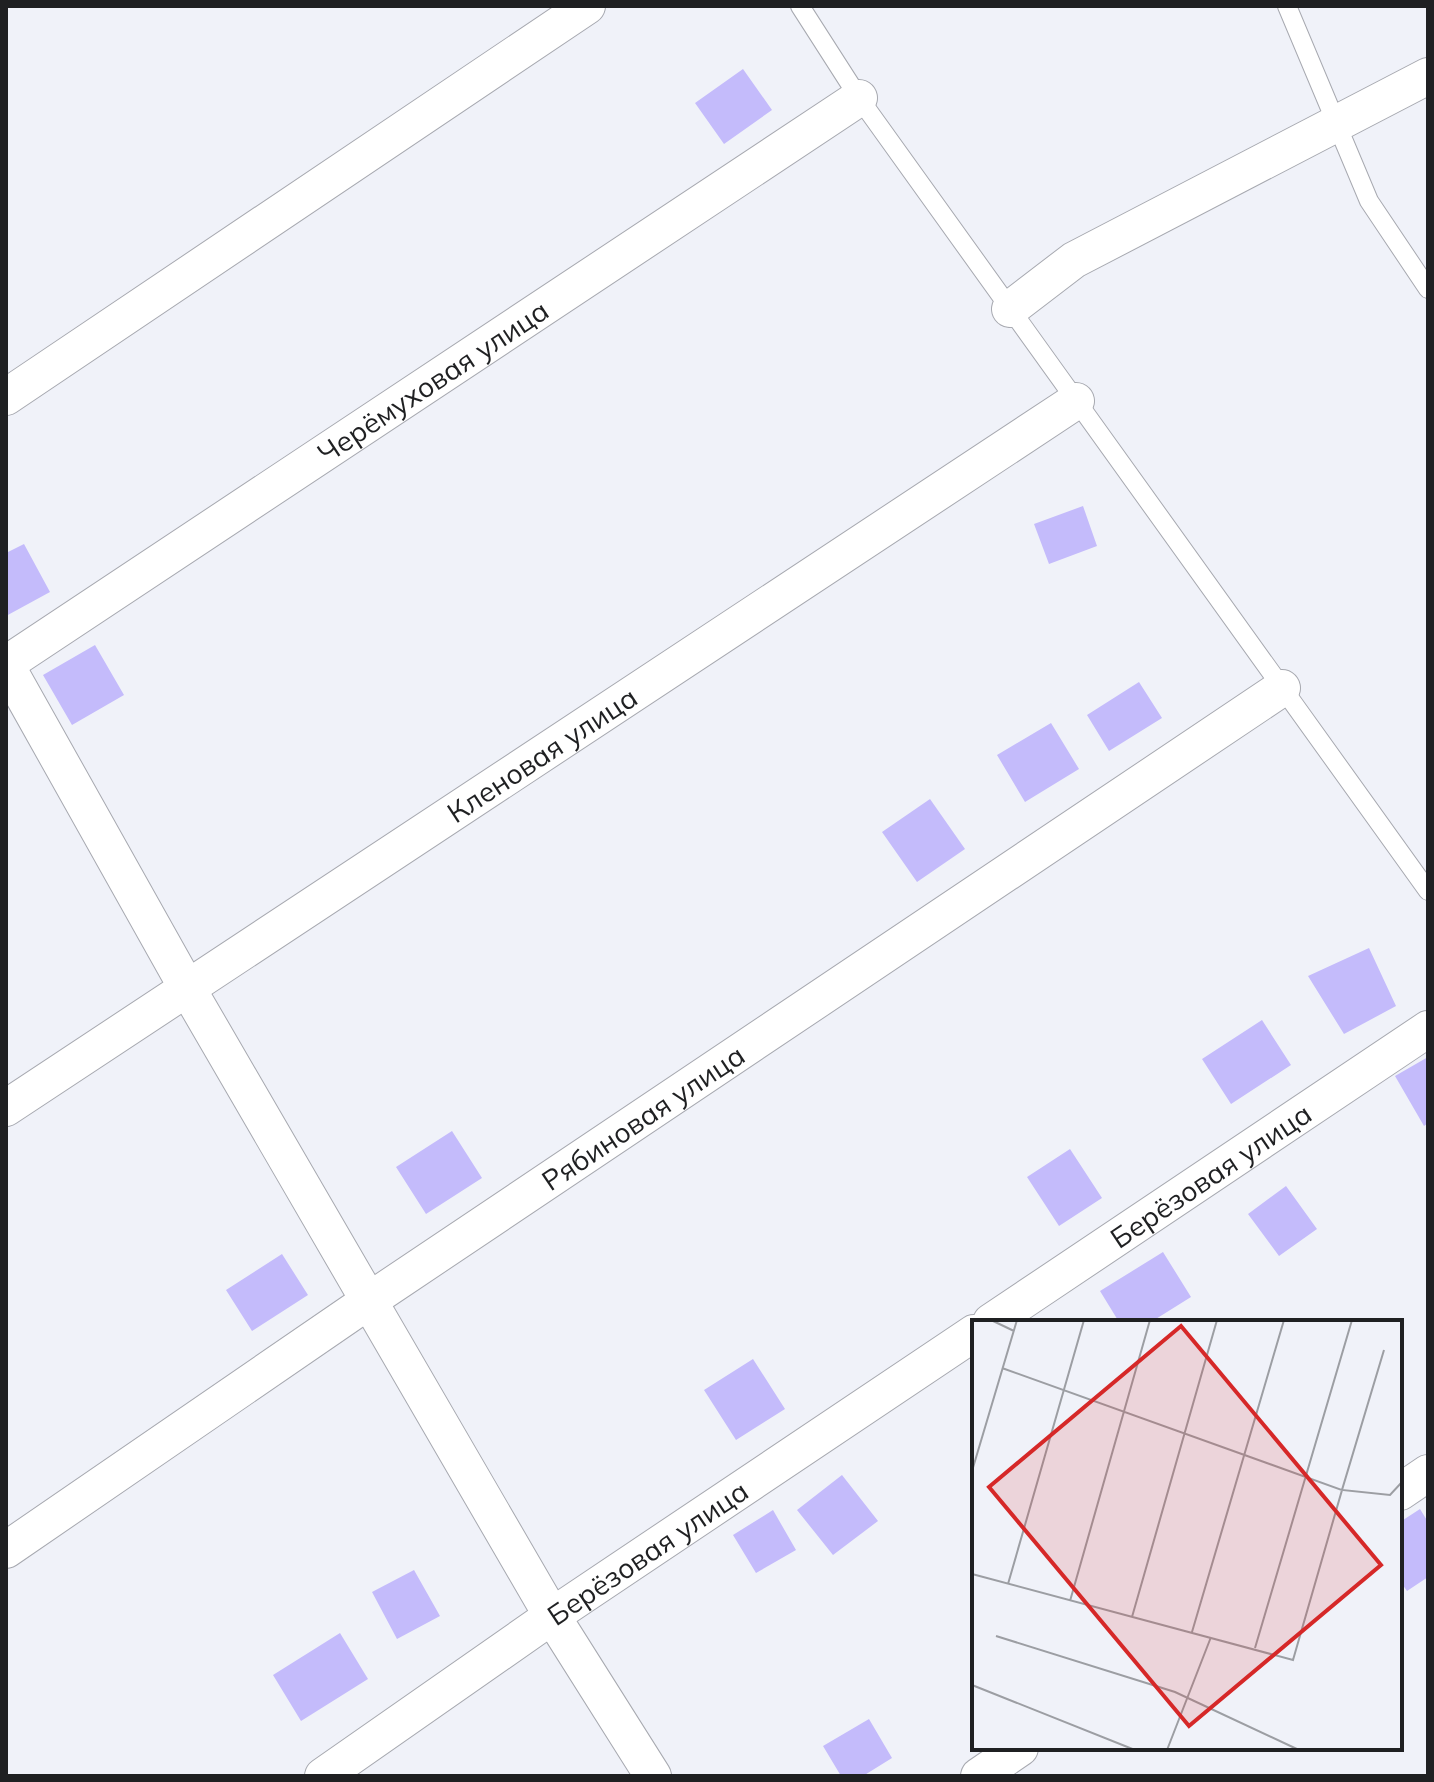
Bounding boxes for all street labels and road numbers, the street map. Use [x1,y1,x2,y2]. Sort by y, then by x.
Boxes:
street label: Черёмуховая улица [311,292,555,470]
street label: Кленовая улица [440,679,643,829]
street label: Рябиновая улица [535,1037,751,1197]
street label: Берёзовая улица [1103,1095,1317,1255]
street label: Берёзовая улица [540,1472,754,1632]

